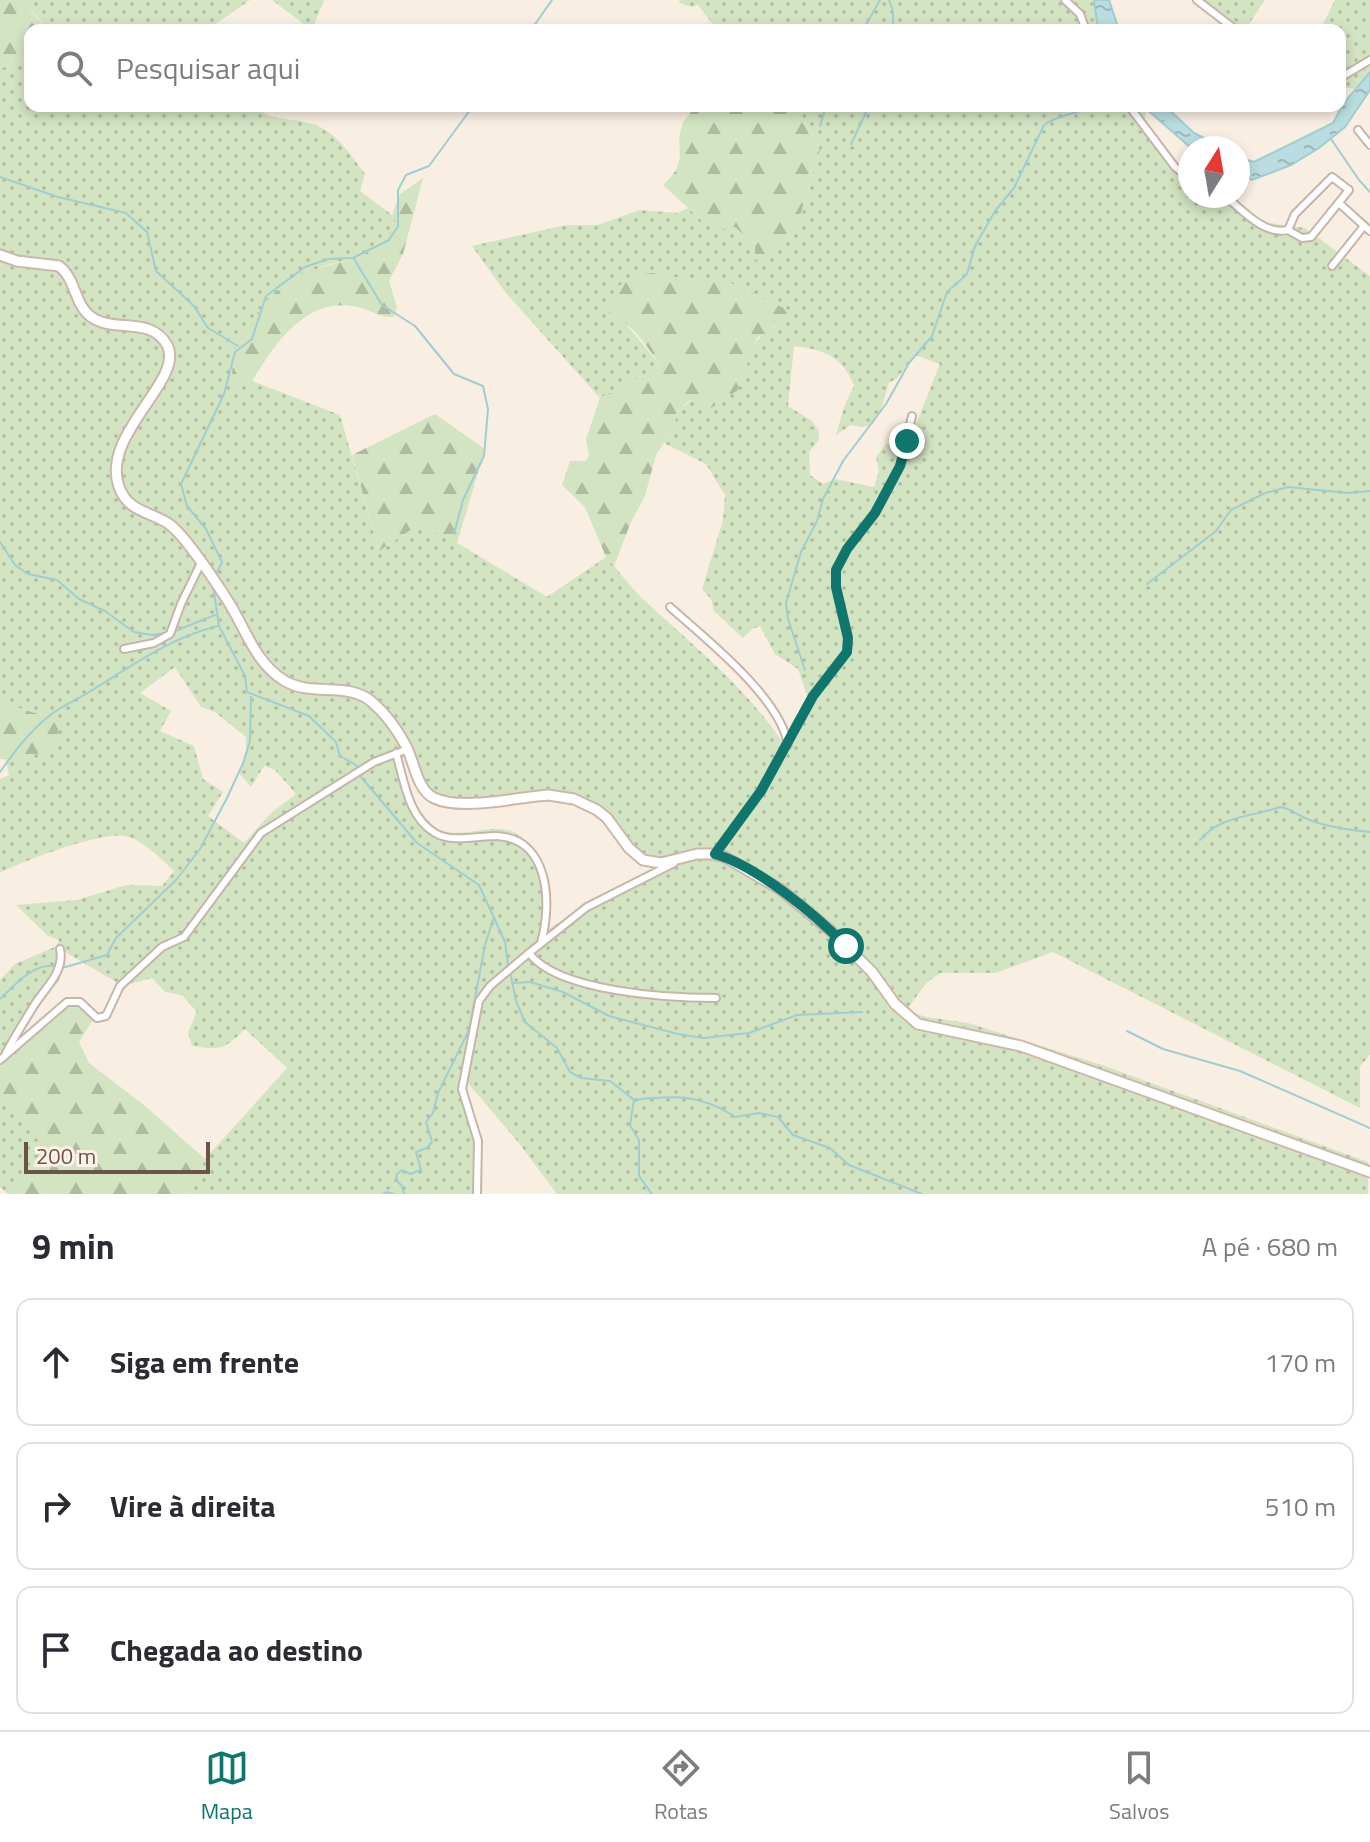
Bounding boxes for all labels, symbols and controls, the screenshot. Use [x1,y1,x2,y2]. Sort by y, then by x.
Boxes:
search box [24,24,1346,112]
text: Pesquisar aqui [116,45,300,91]
icon: search [52,46,96,90]
north arrow [1178,136,1250,208]
route end [889,423,925,459]
route start [828,928,864,964]
scale bar [24,1138,210,1174]
text: 200 m [36,1139,96,1173]
text: 9 min [32,1220,115,1272]
text: A pé · 680 m [1202,1227,1338,1266]
text: Siga em frente [110,1339,299,1385]
icon: ahead [34,1340,78,1384]
text: 170 m [1265,1343,1336,1382]
text: Vire à direita [110,1483,275,1529]
icon: right [34,1484,78,1528]
text: 510 m [1265,1487,1336,1526]
text: Chegada ao destino [110,1627,363,1673]
icon: arrive [34,1628,78,1672]
tab: Mapa [201,1746,253,1828]
tab: Rotas [654,1746,708,1828]
tab: Salvos [1109,1746,1169,1828]

